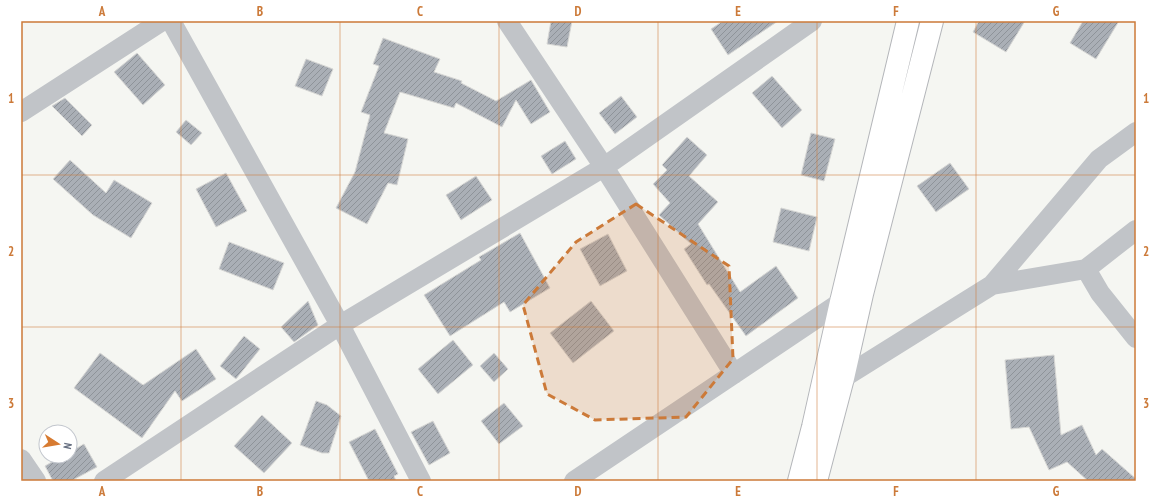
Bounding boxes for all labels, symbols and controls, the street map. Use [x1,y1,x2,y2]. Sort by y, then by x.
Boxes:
text: A [98,3,106,20]
text: B [257,3,263,20]
text: C [417,3,423,20]
text: D [575,3,582,20]
text: E [735,3,741,20]
text: F [893,3,899,20]
text: G [1053,3,1060,20]
text: 1 [8,90,14,107]
text: 1 [1143,90,1149,107]
text: 2 [8,243,14,260]
text: 2 [1143,243,1149,260]
text: 3 [8,395,14,412]
text: 3 [1143,395,1149,412]
north arrow [38,424,78,464]
text: N [60,442,75,450]
text: A [98,483,106,500]
text: B [257,483,263,500]
text: C [417,483,423,500]
text: D [575,483,582,500]
text: E [735,483,741,500]
text: F [893,483,899,500]
text: G [1053,483,1060,500]

